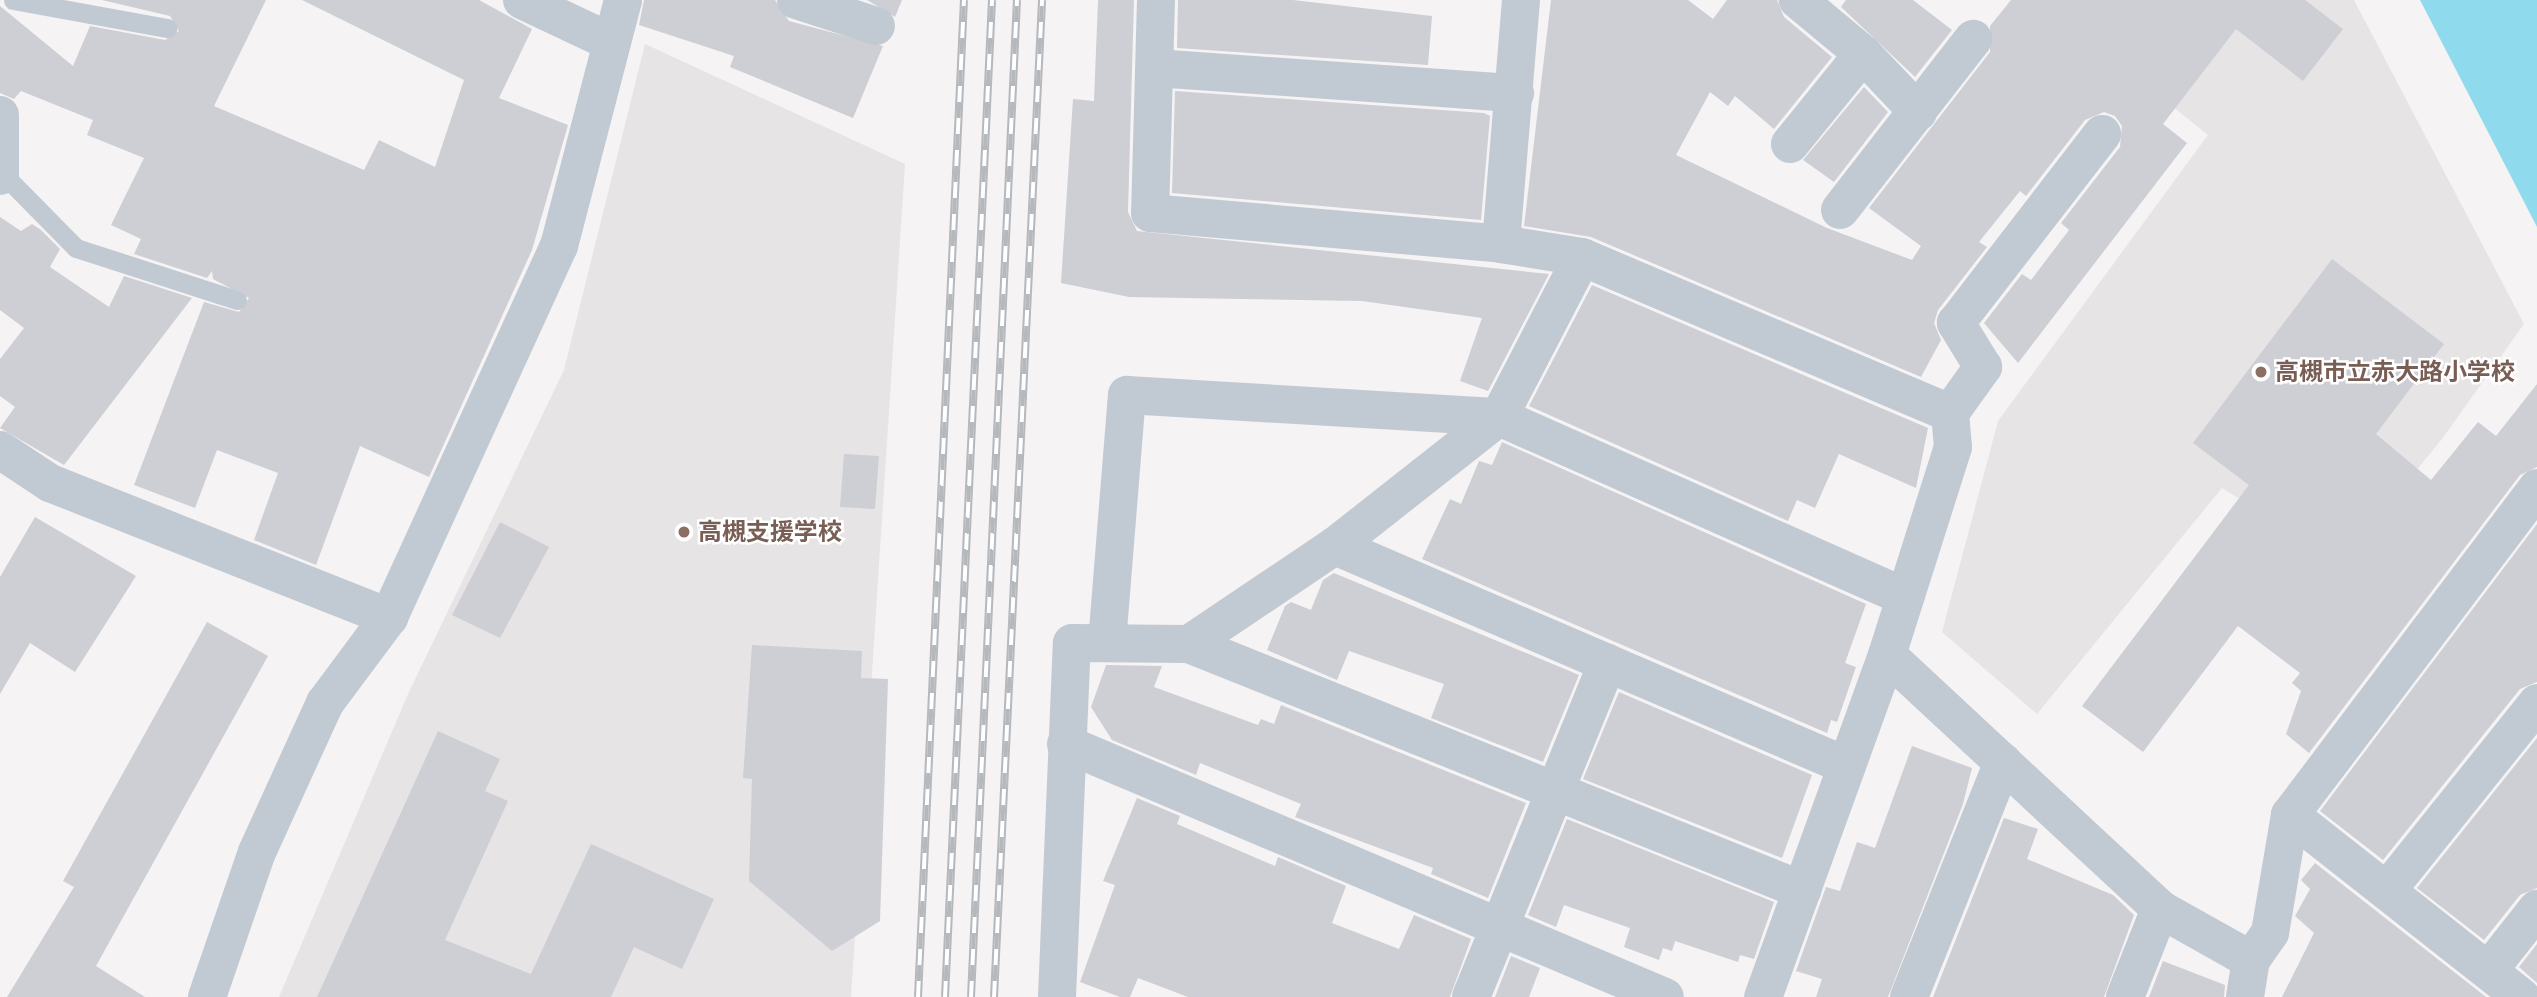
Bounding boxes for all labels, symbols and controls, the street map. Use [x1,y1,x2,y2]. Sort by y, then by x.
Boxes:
place label: 高槻市立赤大路小学校 [2275,358,2515,386]
marker: 高槻市立赤大路小学校 [2253,364,2269,380]
place label: 高槻支援学校 [698,518,842,546]
marker: 高槻支援学校 [676,524,692,540]

